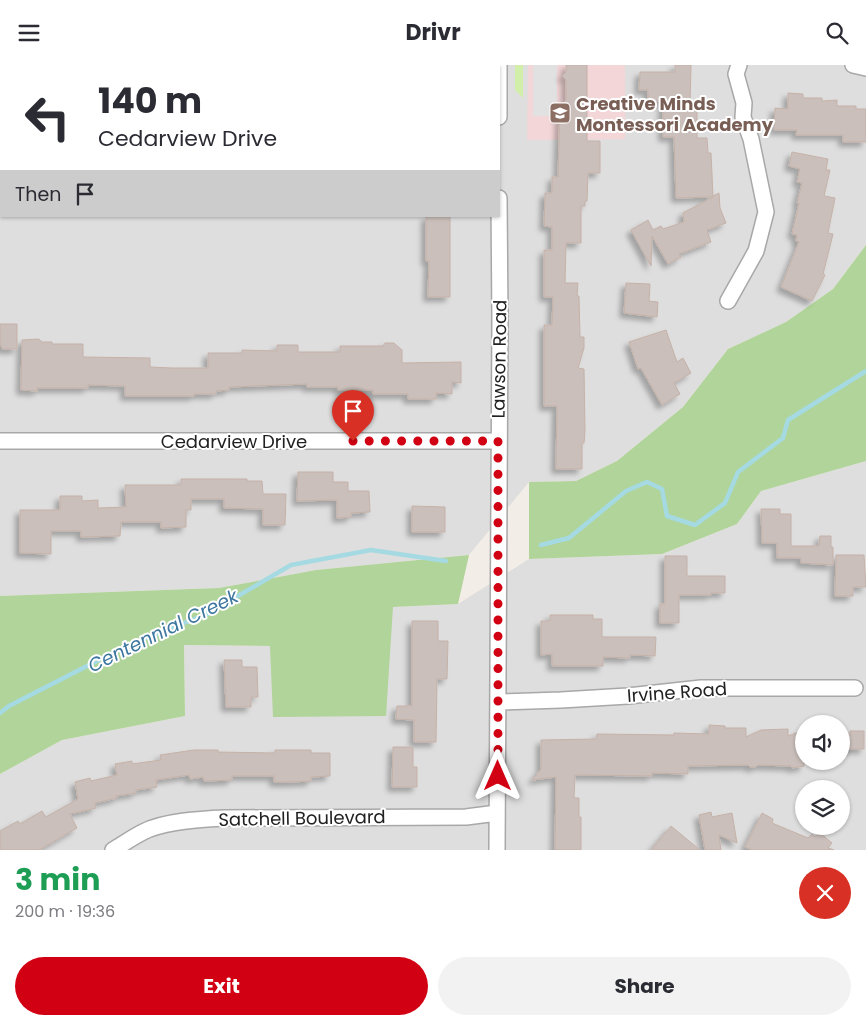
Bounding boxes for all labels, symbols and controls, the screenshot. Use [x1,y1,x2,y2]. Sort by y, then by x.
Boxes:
text: Drivr [405,17,461,48]
icon: menu [15,19,43,47]
icon: search [823,19,851,47]
text: 140 m [98,76,202,125]
icon: left [15,85,80,150]
place label: Creative Minds Montessori Academy [576,91,774,137]
school or university icon: Creative Minds Montessori Academy [548,101,572,125]
text: Cedarview Drive [98,123,277,154]
icon: arrive [71,180,99,208]
text: Then [15,181,61,208]
street label: Lawson Road [485,299,513,419]
pin [332,390,374,441]
icon: arrive [339,397,367,425]
street label: Cedarview Drive [161,429,307,454]
water label: Centennial Creek [83,582,244,679]
street label: Irvine Road [626,676,728,708]
map controls [795,715,850,835]
button: sound [795,715,850,770]
position arrow [471,749,523,801]
button: layers [795,780,850,835]
street label: Satchell Boulevard [218,804,386,832]
text: 3 min [15,858,100,901]
button: close [799,867,851,919]
text: 200 m · 19:36 [15,900,115,923]
button: Exit [15,957,428,1015]
button: Share [438,957,851,1015]

